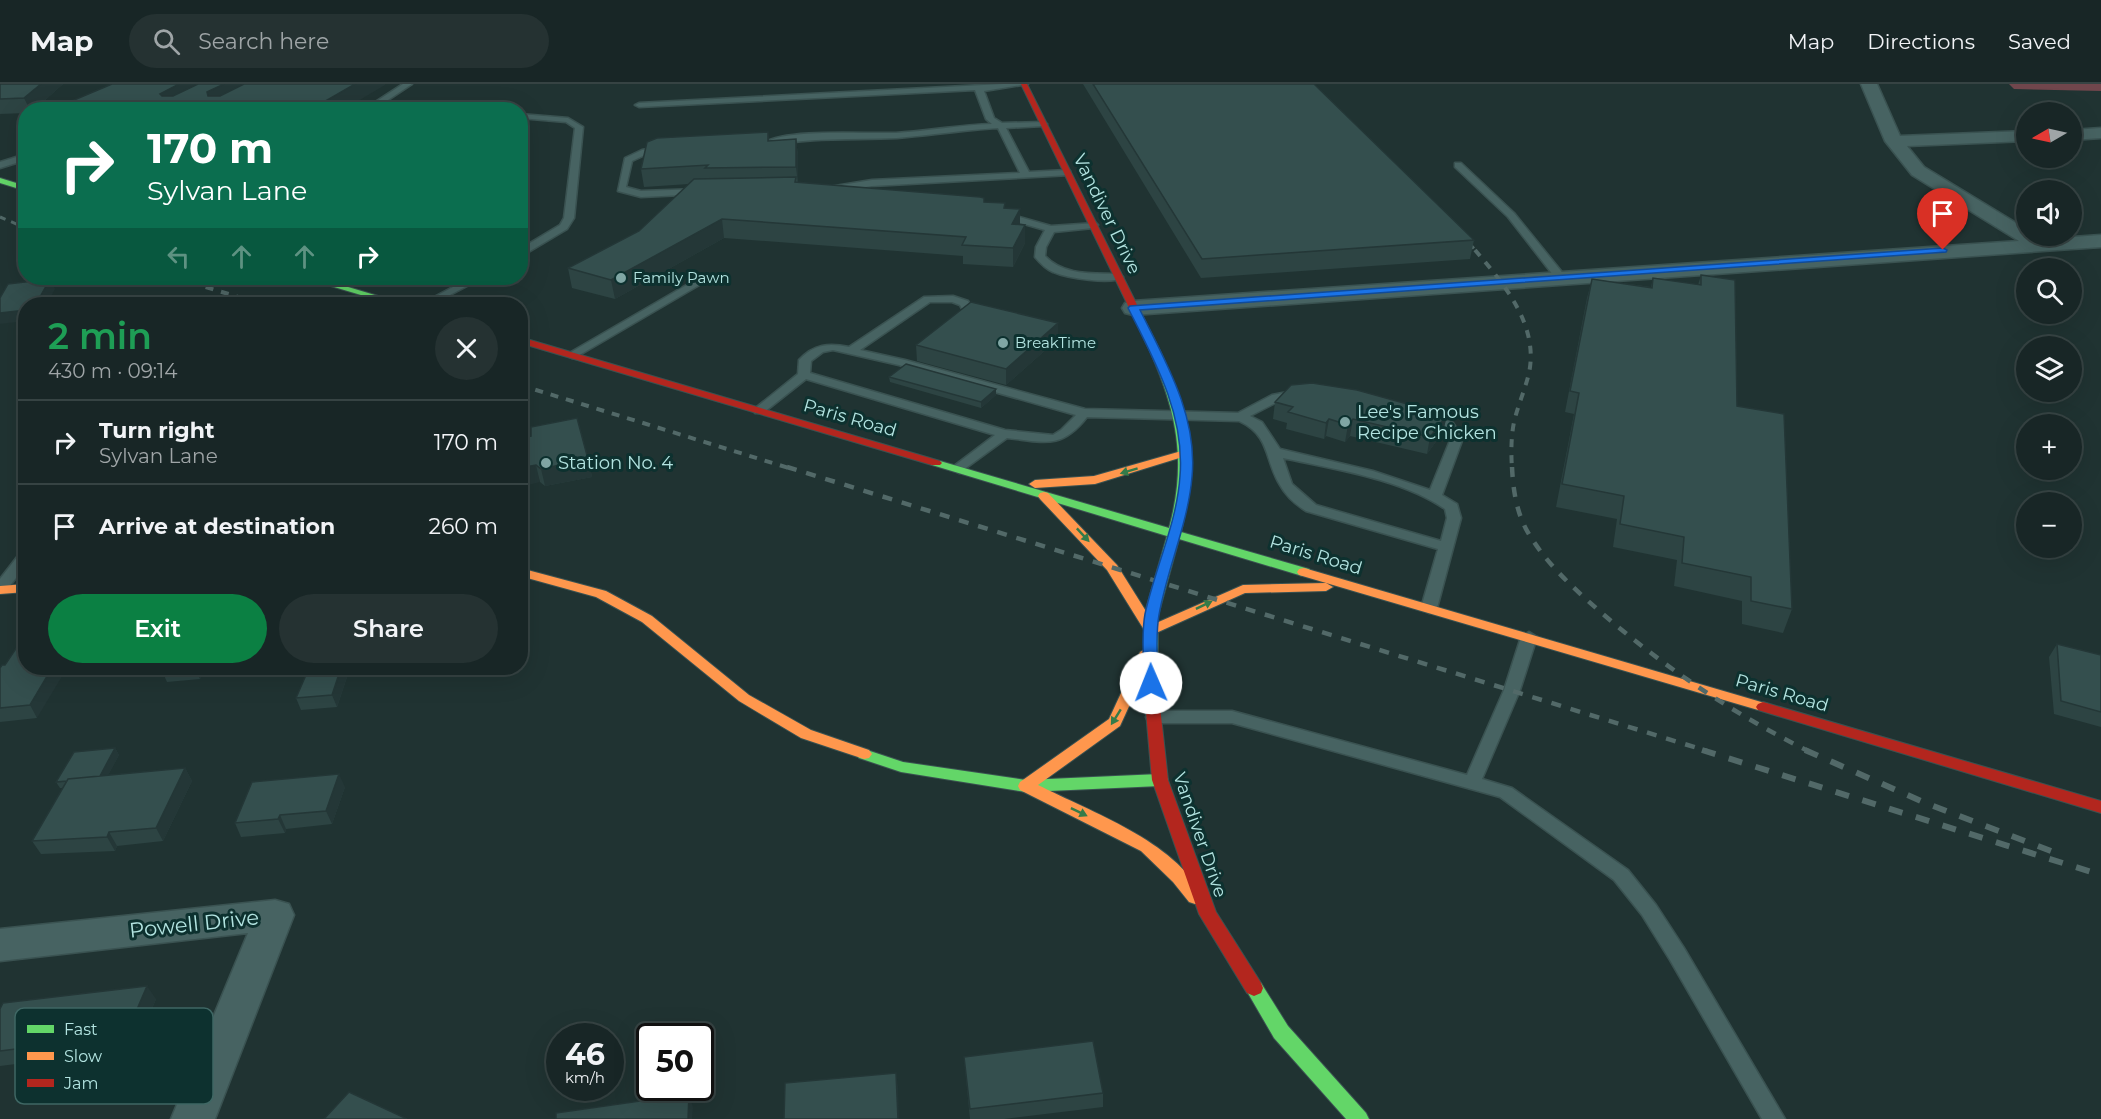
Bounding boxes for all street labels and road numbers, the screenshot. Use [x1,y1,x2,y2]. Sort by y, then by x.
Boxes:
street label: Vandiver Drive [1068,150,1146,278]
street label: Paris Road [801,394,899,442]
street label: Paris Road [1267,530,1365,580]
street label: Paris Road [1733,669,1831,717]
street label: Vandiver Drive [1168,770,1232,901]
street label: Powell Drive [128,904,260,943]

